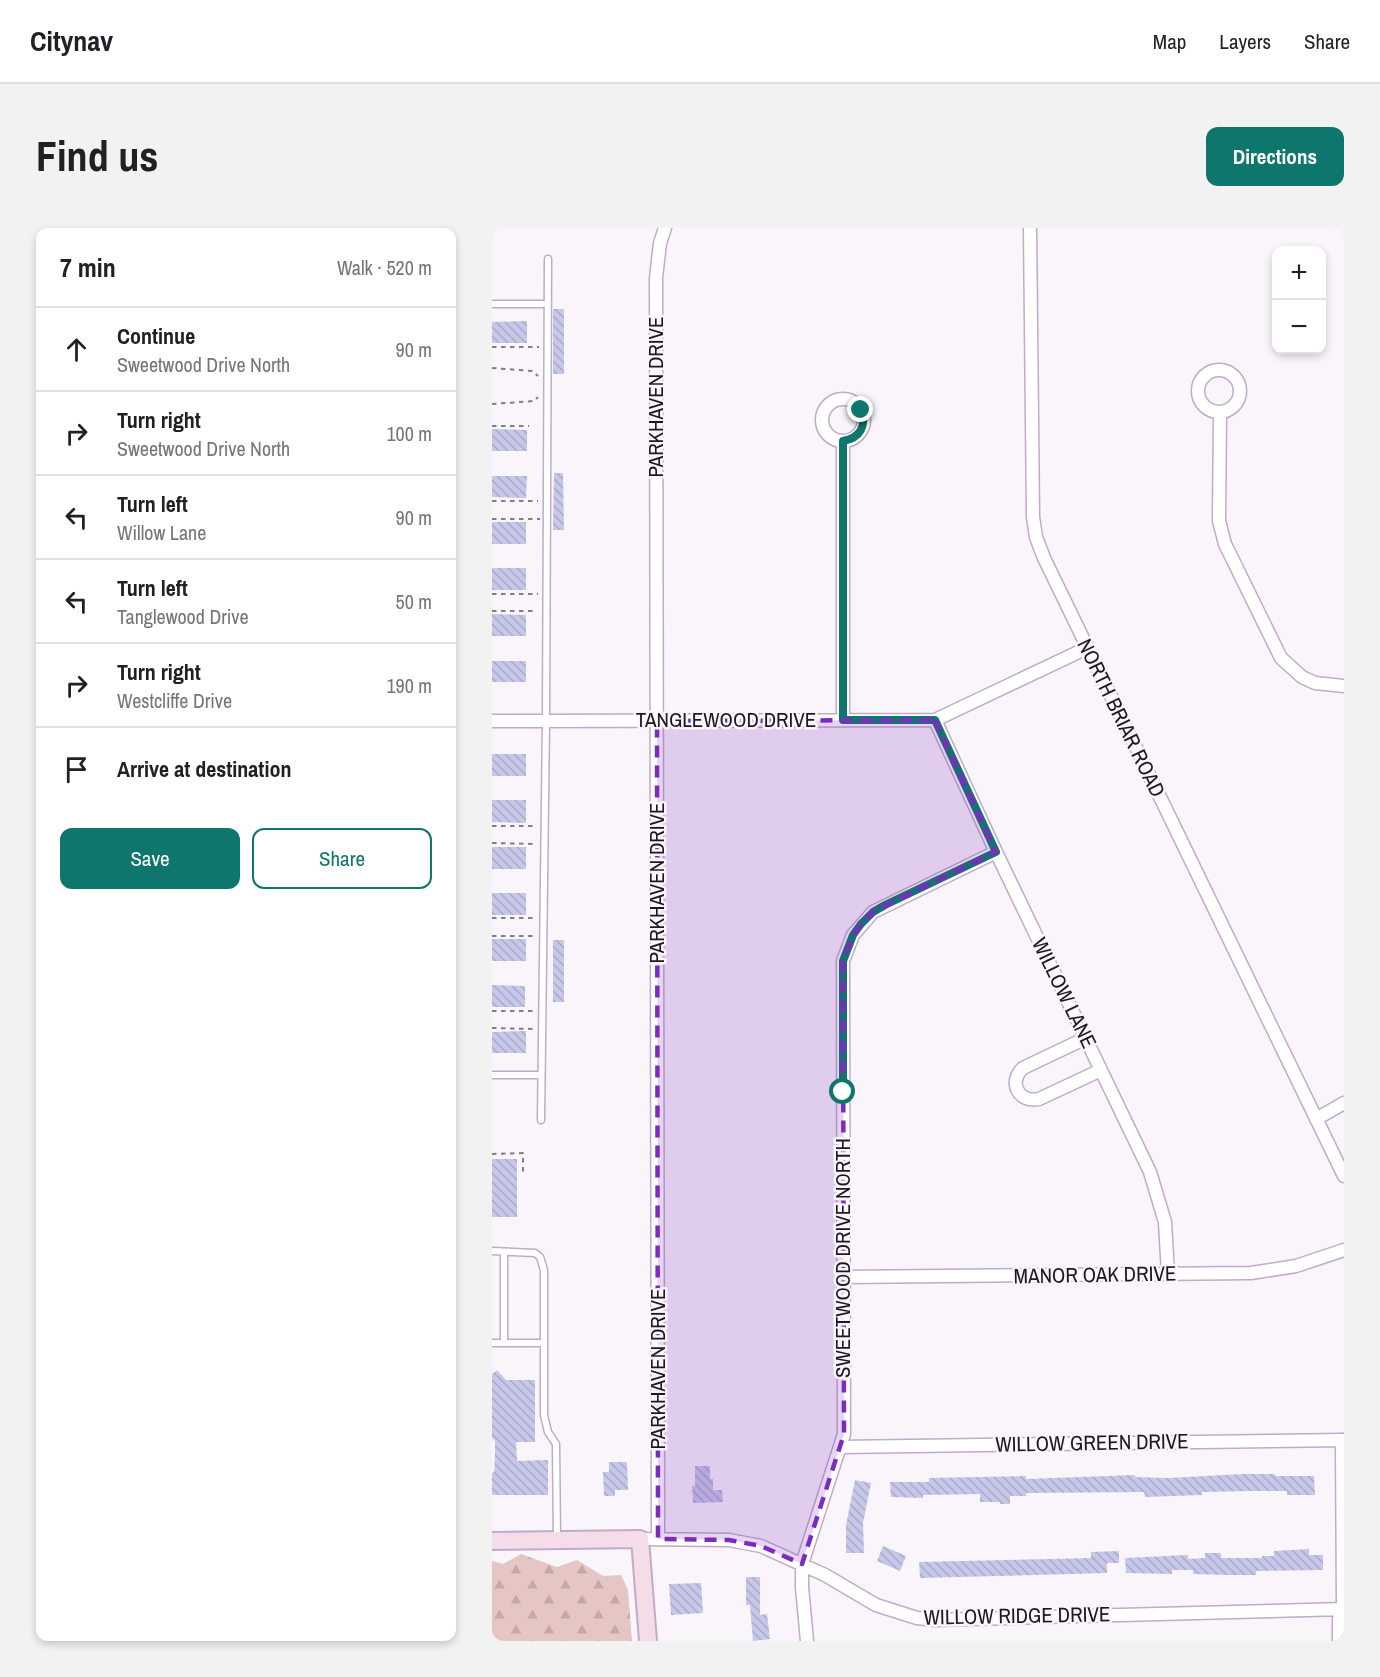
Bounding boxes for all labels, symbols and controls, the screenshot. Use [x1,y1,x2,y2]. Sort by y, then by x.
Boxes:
text: Citynav [30,22,113,60]
text: Map [1153,27,1186,56]
text: Layers [1219,27,1271,56]
text: Share [1304,27,1350,56]
button: Directions [1206,127,1344,186]
text: Find us [36,128,158,184]
map controls [1272,246,1326,354]
button: + [1272,246,1326,300]
text: 7 min [60,250,116,285]
text: Walk · 520 m [337,254,432,281]
button: − [1272,300,1326,354]
street label: PARKHAVEN DRIVE [641,316,670,478]
text: Continue [117,321,195,351]
icon: ahead [60,333,93,366]
text: 90 m [396,336,432,363]
text: Sweetwood Drive North [117,351,290,378]
route end [847,396,873,422]
text: Turn right [117,405,201,435]
icon: right [60,417,93,450]
text: 100 m [386,420,432,447]
text: Sweetwood Drive North [117,435,290,462]
text: Turn left [117,489,188,519]
icon: left [60,501,93,534]
text: 90 m [396,504,432,531]
text: Willow Lane [117,519,206,546]
text: Turn left [117,573,188,603]
icon: left [60,585,93,618]
text: 50 m [396,588,432,615]
text: Tanglewood Drive [117,603,249,630]
street label: NORTH BRIAR ROAD [1071,634,1172,802]
text: Turn right [117,657,201,687]
icon: right [60,669,93,702]
text: 190 m [386,672,432,699]
text: Westcliffe Drive [117,687,232,714]
street label: TANGLEWOOD DRIVE [636,705,816,734]
icon: arrive [60,753,93,786]
text: Arrive at destination [117,754,291,784]
street label: PARKHAVEN DRIVE [642,802,671,964]
button: Save [60,828,240,889]
button: Share [252,828,432,889]
street label: WILLOW LANE [1025,933,1104,1053]
route start [829,1078,855,1104]
street label: SWEETWOOD DRIVE NORTH [828,1138,857,1378]
street label: MANOR OAK DRIVE [1013,1259,1177,1290]
street label: PARKHAVEN DRIVE [643,1288,672,1450]
street label: WILLOW GREEN DRIVE [995,1426,1189,1459]
street label: WILLOW RIDGE DRIVE [923,1599,1111,1632]

